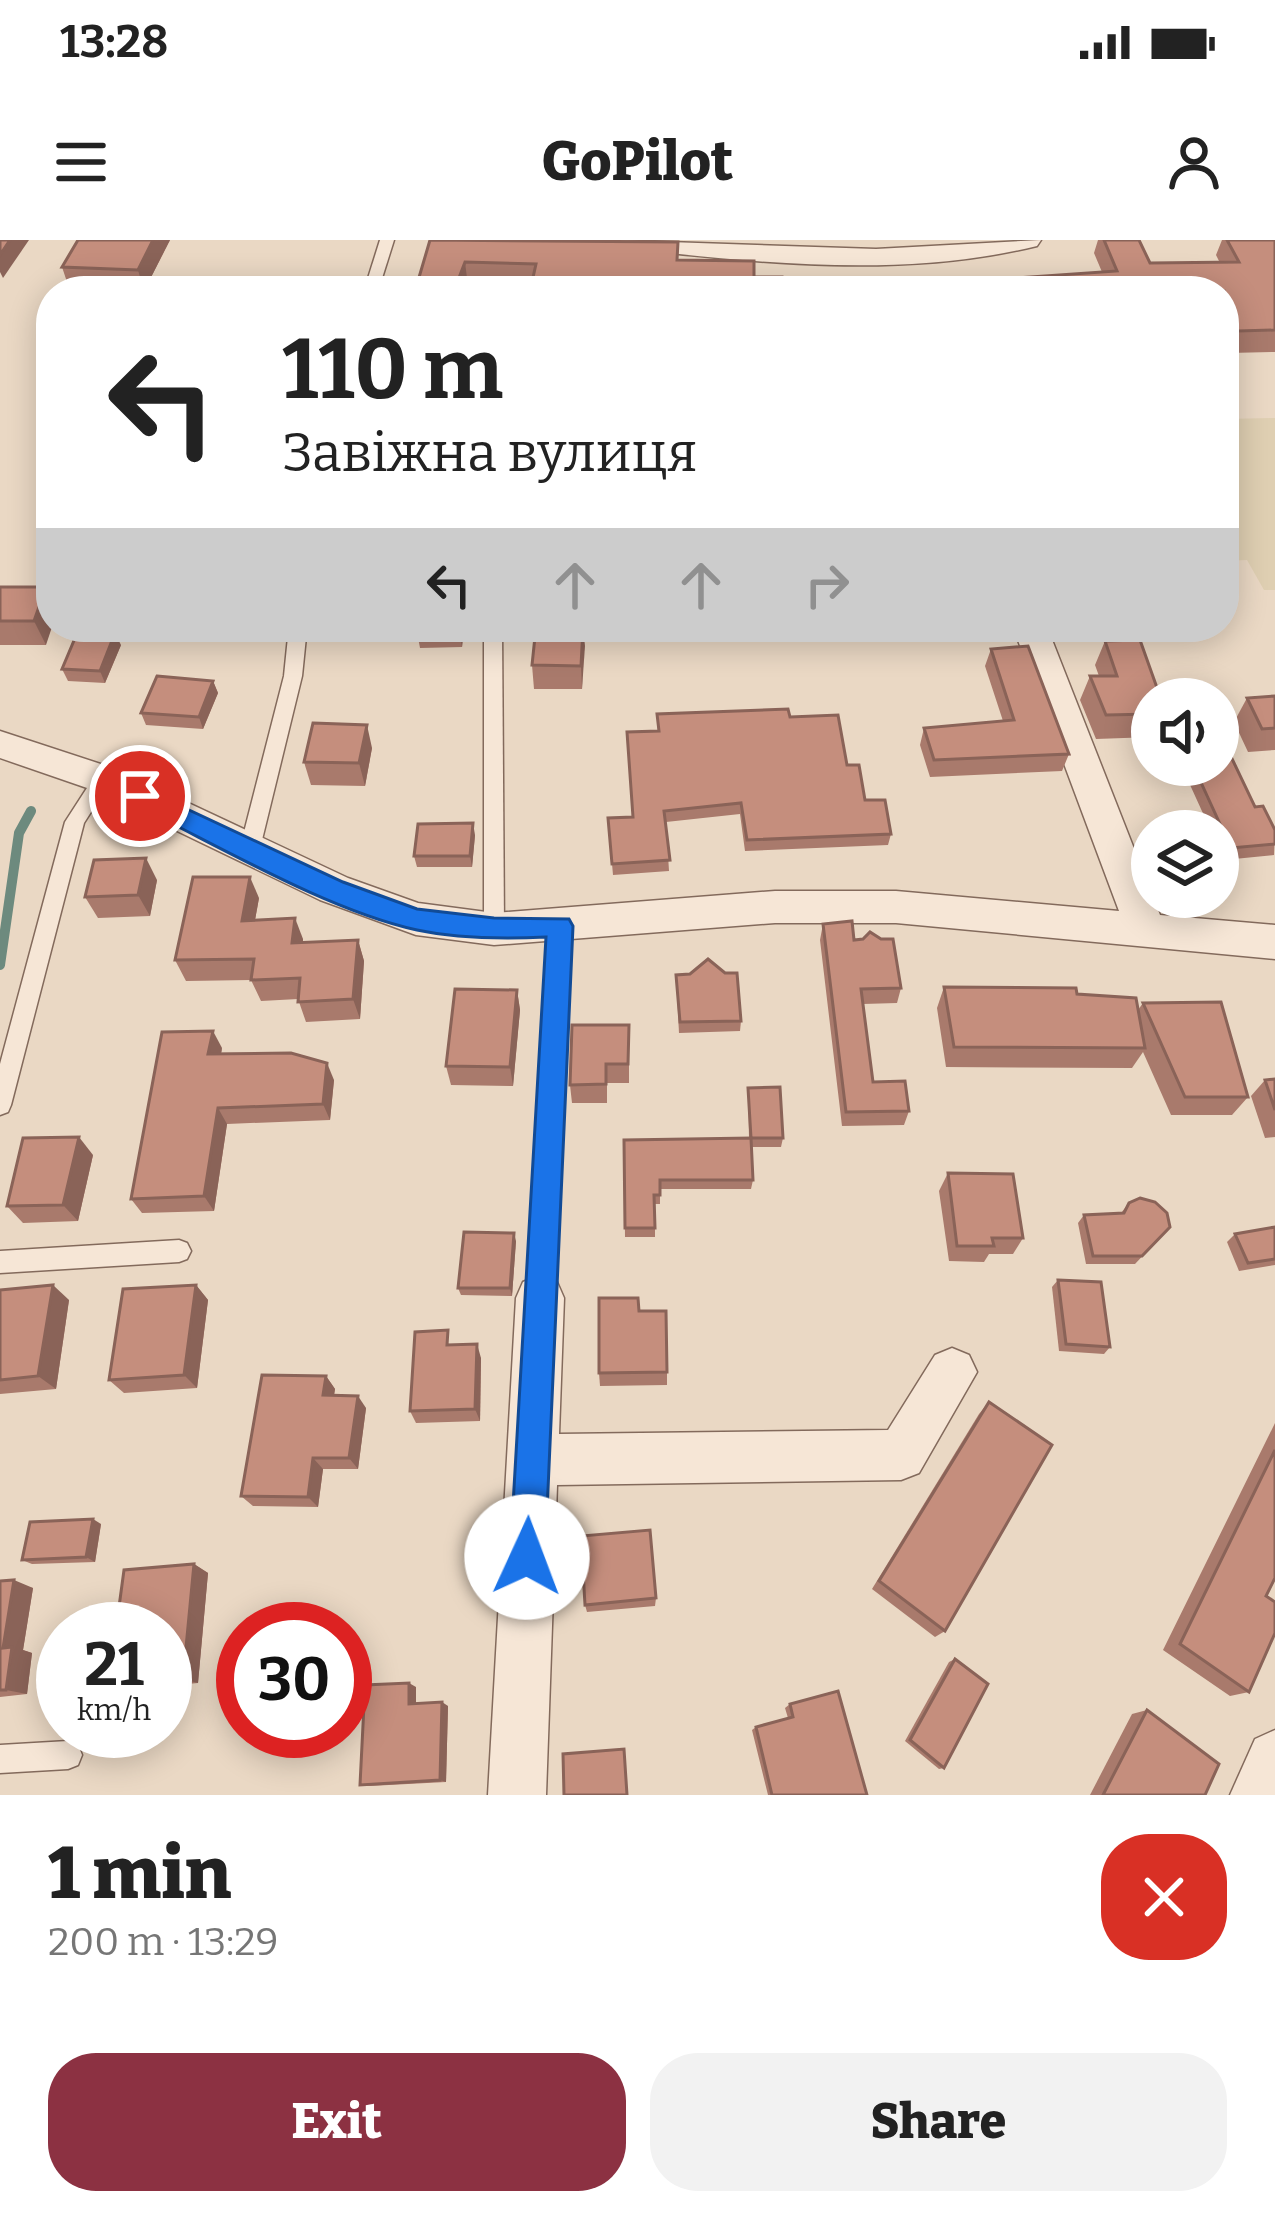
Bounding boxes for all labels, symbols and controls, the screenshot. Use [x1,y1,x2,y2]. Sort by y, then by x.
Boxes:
text: 13:28 [60,15,168,69]
icon: menu [48,129,114,195]
icon: person [1161,129,1227,195]
text: GoPilot [542,130,733,194]
text: 110 m [282,319,503,420]
icon: left [84,324,240,480]
text: Завіжна вулиця [282,421,697,485]
icon: left [416,552,482,618]
icon: ahead [542,552,608,618]
icon: ahead [668,552,734,618]
icon: right [794,552,860,618]
map controls [1131,678,1239,918]
button: sound [1131,678,1239,786]
pin [89,745,191,847]
icon: arrive [107,763,173,829]
button: layers [1131,810,1239,918]
position arrow [464,1494,590,1620]
speed limit sign: 30 [216,1602,372,1758]
text: 21 [84,1629,144,1701]
text: km/h [77,1692,151,1728]
text: 1 min [48,1831,231,1917]
button: close [1101,1834,1227,1960]
text: 200 m · 13:29 [48,1919,278,1965]
button: Exit [48,2053,626,2191]
button: Share [650,2053,1227,2191]

